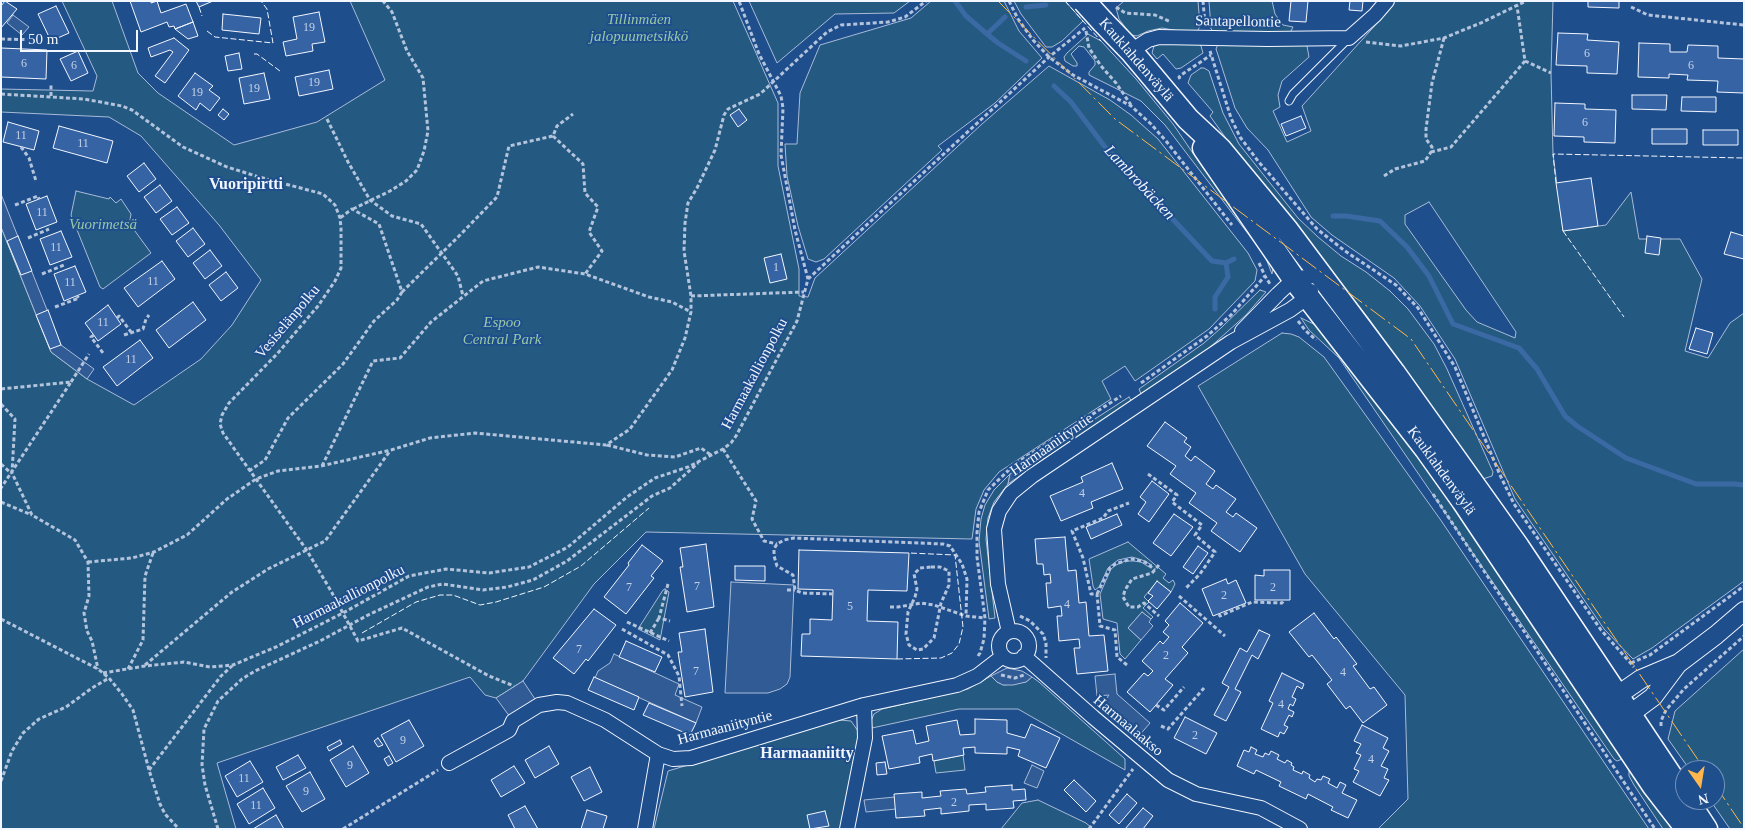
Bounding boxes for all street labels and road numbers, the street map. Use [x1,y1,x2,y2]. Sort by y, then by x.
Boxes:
street label: Santapellontie [1195,12,1281,32]
street label: Kauklahdenväylä [1095,14,1177,106]
street label: Vesiselänpolku [252,281,324,363]
street label: Harmaakallionpolku [718,315,792,433]
street label: Harmaaniityntie [1007,410,1097,480]
street label: Kauklahdenväylä [1403,423,1479,519]
street label: Harmaakallionpolku [290,561,408,633]
street label: Harmaalaakso [1089,692,1167,760]
street label: Harmaaniityntie [676,707,774,749]

